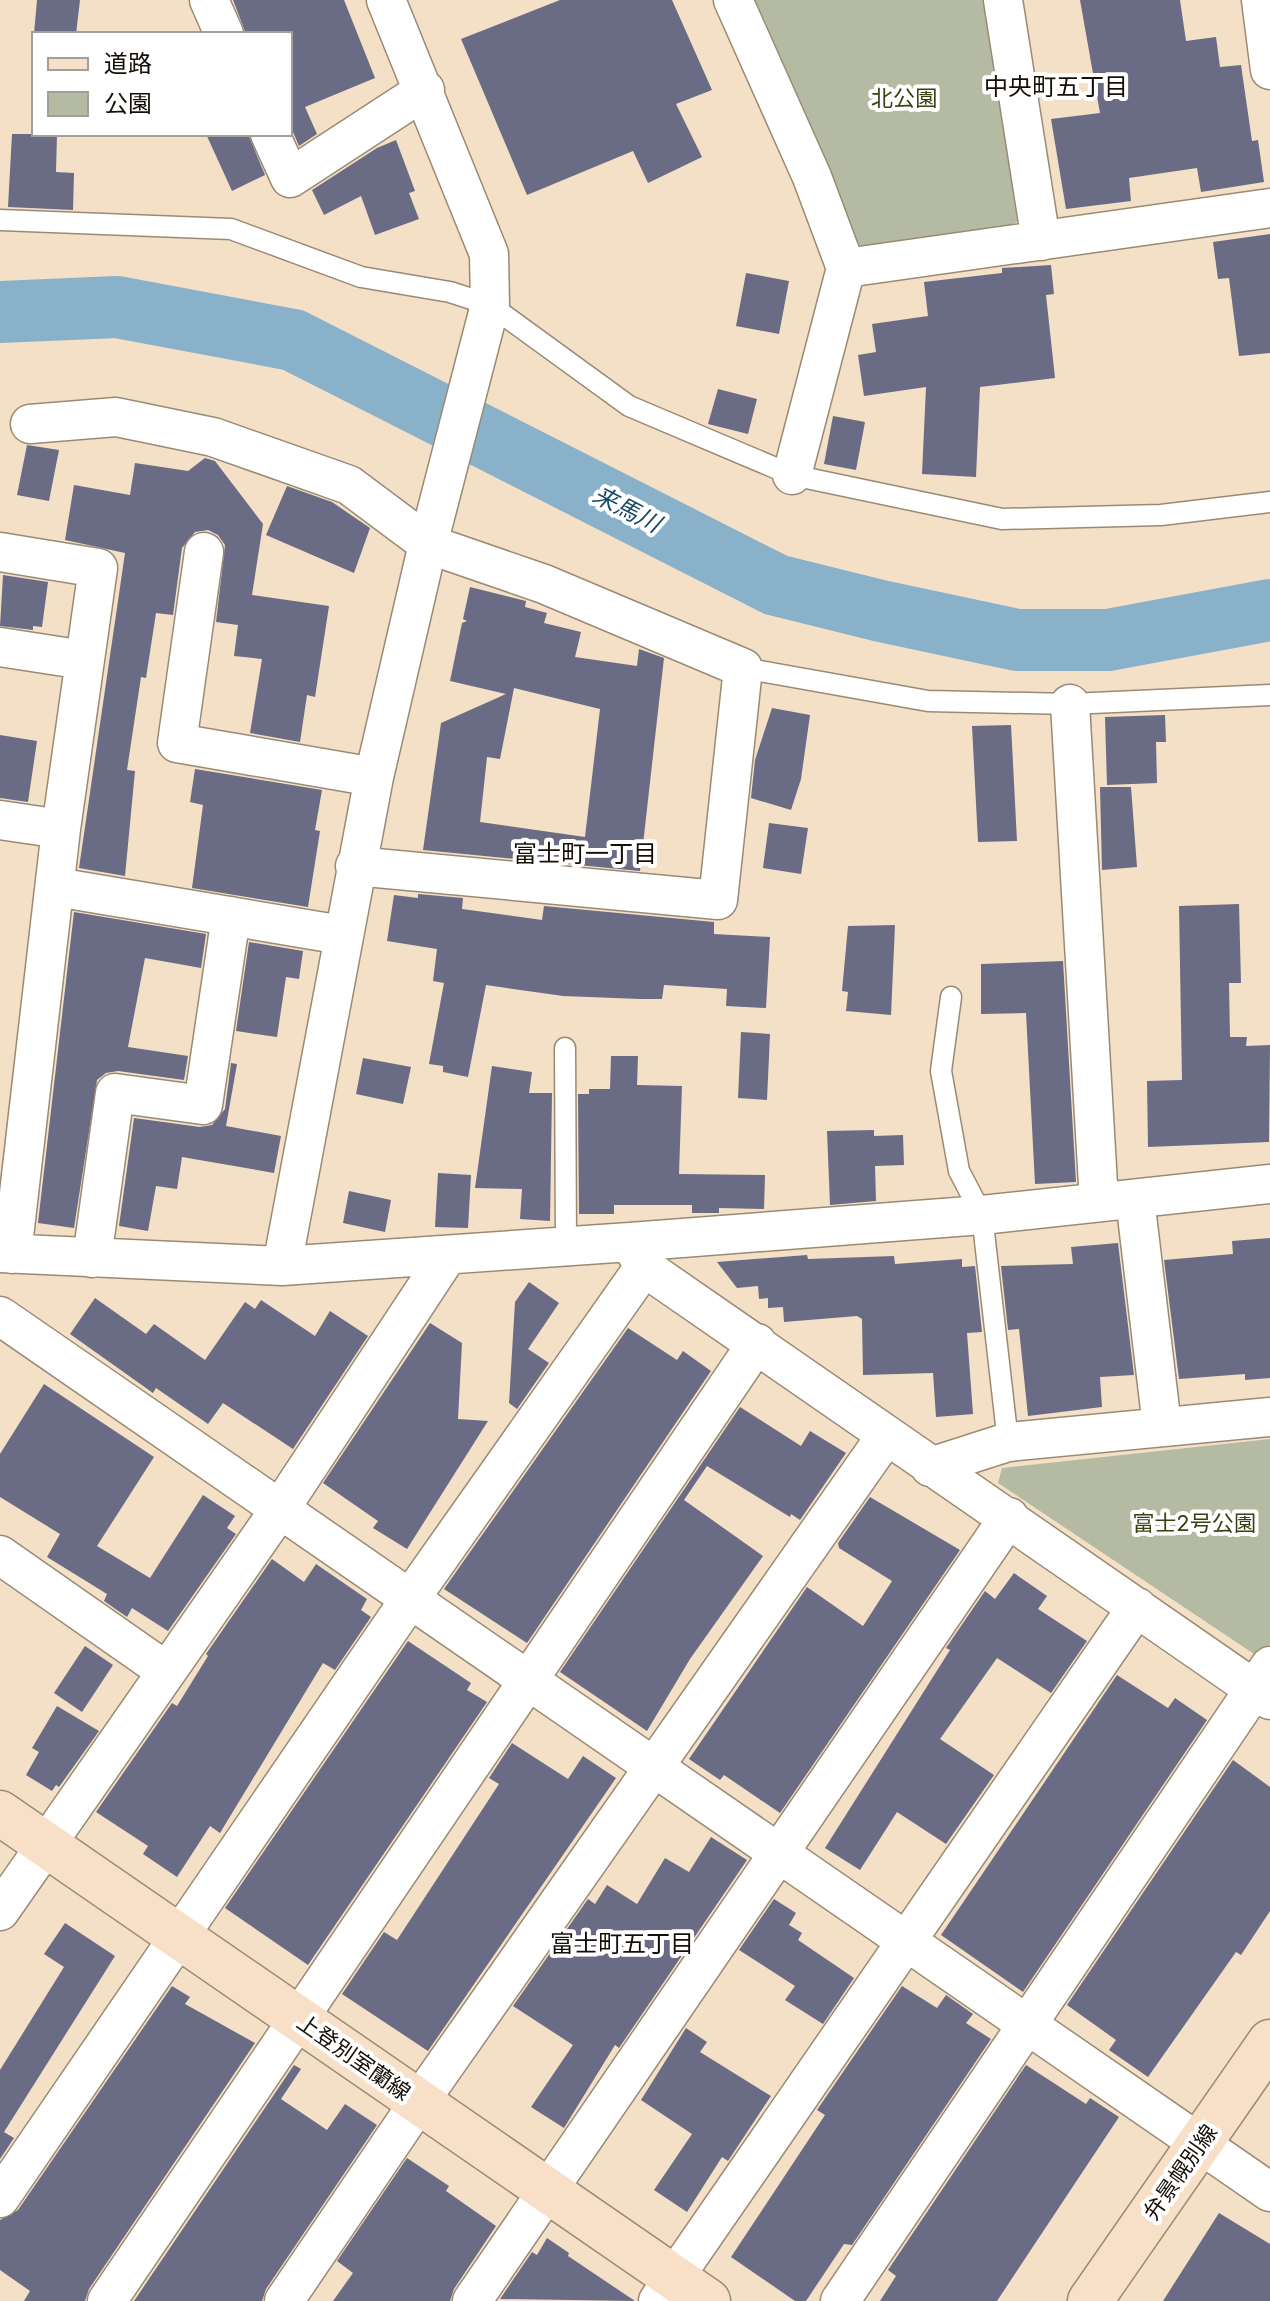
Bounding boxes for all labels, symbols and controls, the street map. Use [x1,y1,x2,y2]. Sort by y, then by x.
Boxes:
legend [32,32,292,136]
text: 道路 [104,49,152,78]
district label: 中央町五丁目 [984,72,1128,101]
park label: 北公園 [871,85,937,111]
text: 公園 [104,89,152,118]
water label: 来馬川 [588,480,668,540]
district label: 富士町一丁目 [513,839,657,868]
park label: 富士2号公園 [1132,1510,1256,1536]
district label: 富士町五丁目 [550,1929,694,1958]
street label: 上登別室蘭線 [292,2008,416,2106]
street label: 弁景幌別線 [1138,2119,1222,2225]

